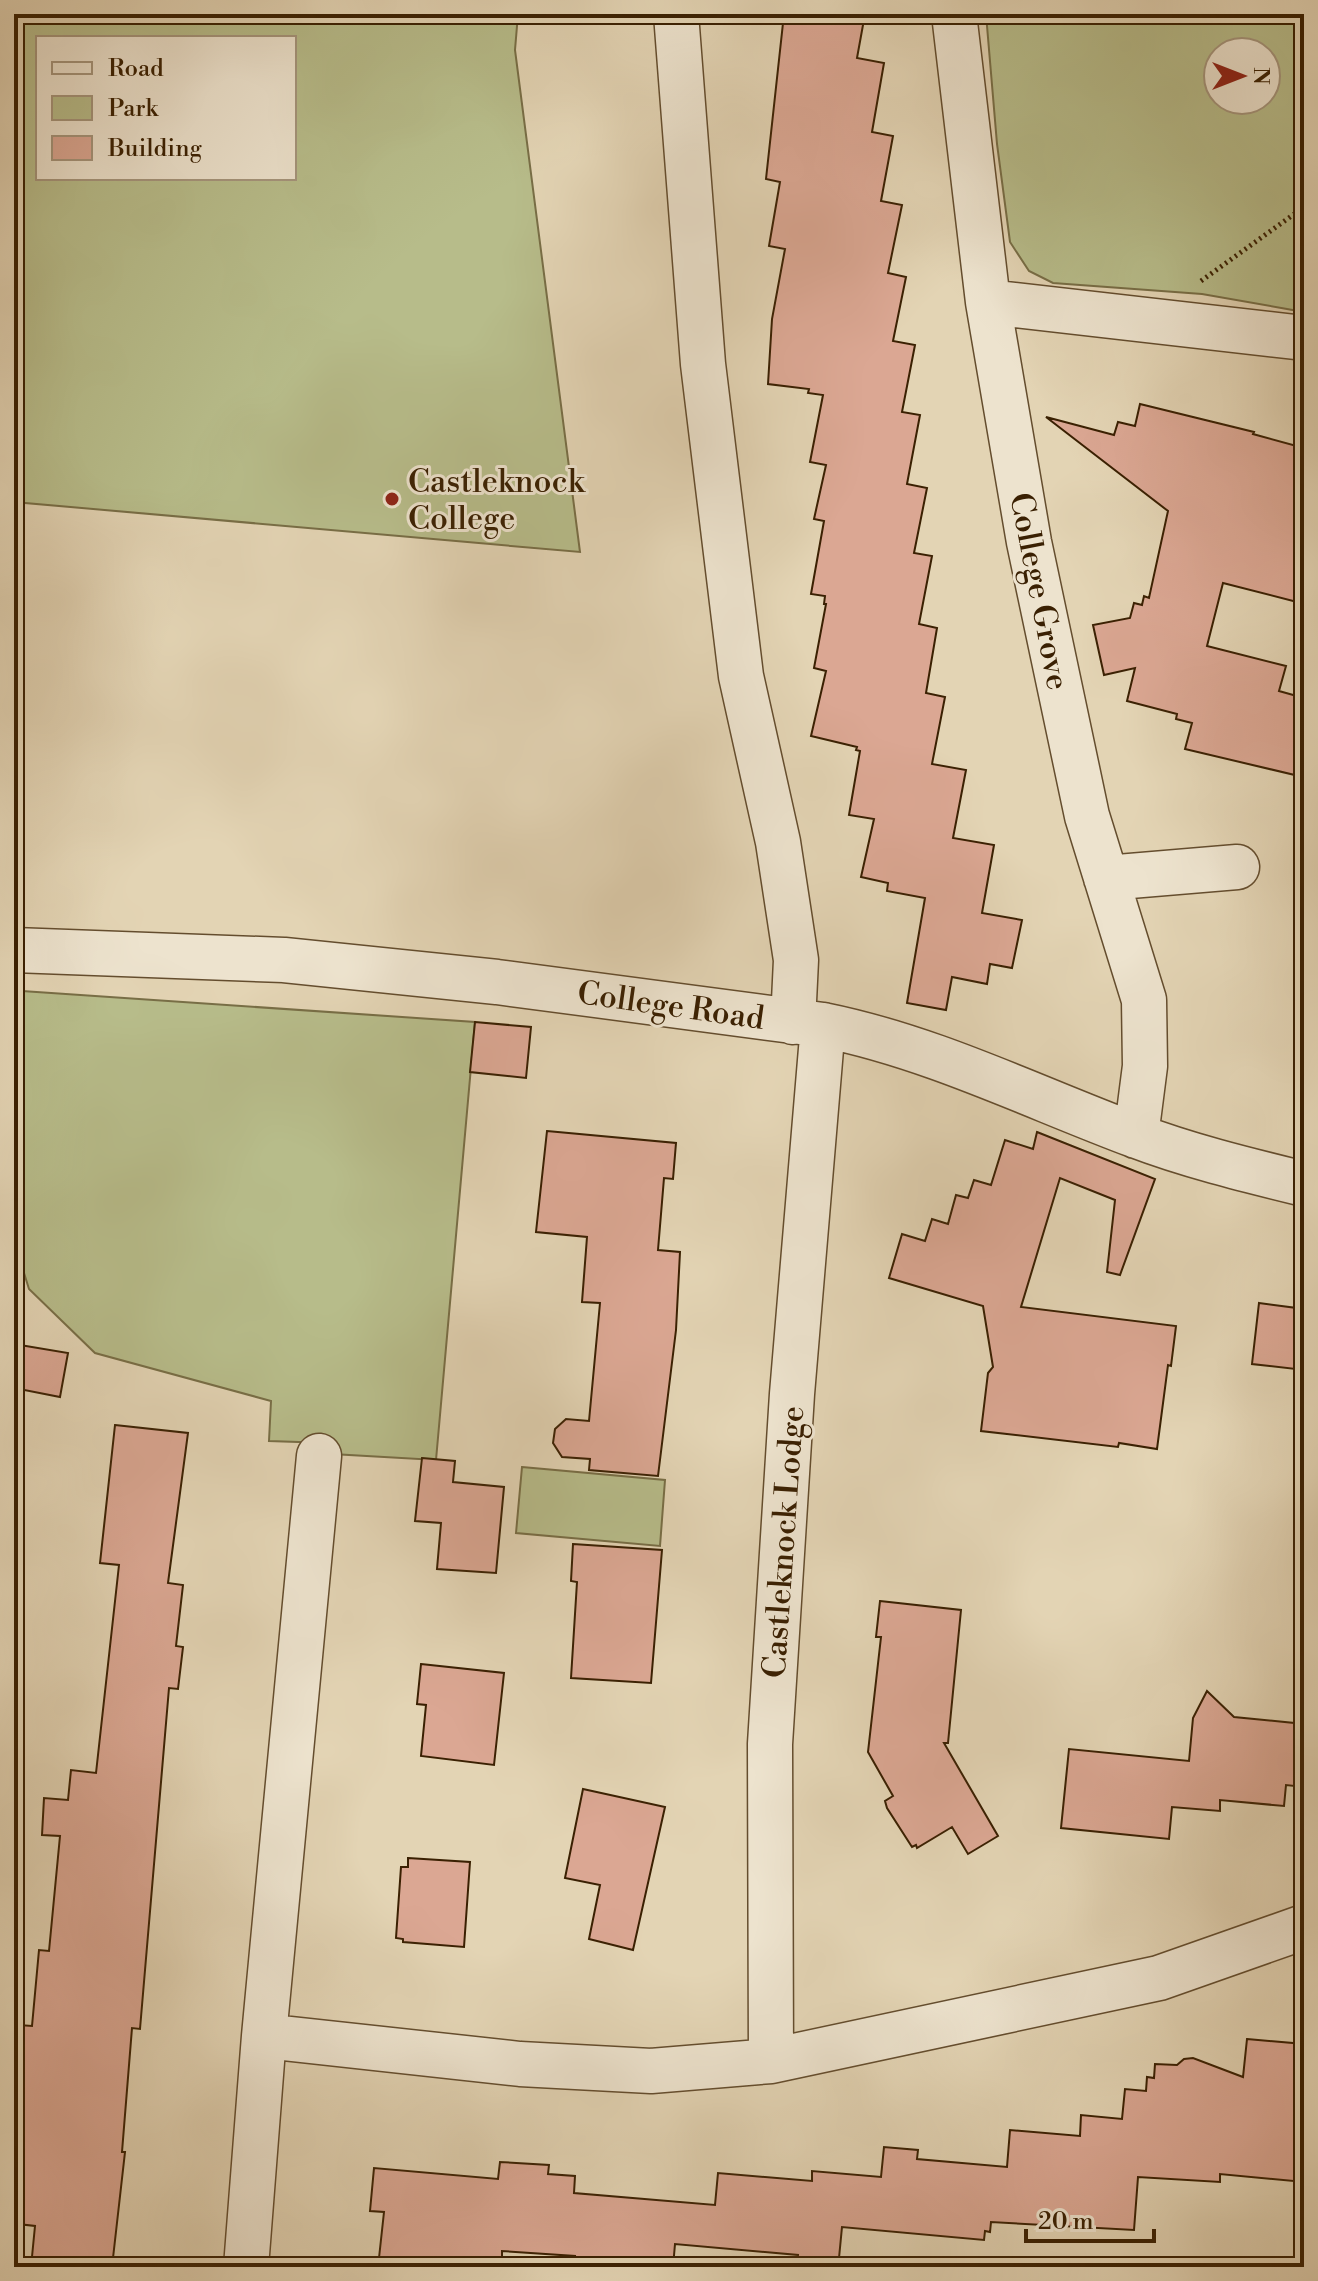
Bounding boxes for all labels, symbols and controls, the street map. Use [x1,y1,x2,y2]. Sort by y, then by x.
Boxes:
legend [36,36,296,180]
north arrow [1202,36,1282,116]
text: Road [108,54,164,84]
text: N [1247,67,1274,85]
text: Park [108,94,159,124]
text: Building [107,134,202,164]
place label: Castleknock College [408,462,587,539]
street label: College Grove [1000,489,1078,693]
marker: Castleknock College [383,490,401,508]
street label: College Road [575,973,767,1039]
street label: Castleknock Lodge [755,1405,813,1679]
scale bar [1026,2193,1154,2243]
text: 20 m [1038,2207,1094,2237]

